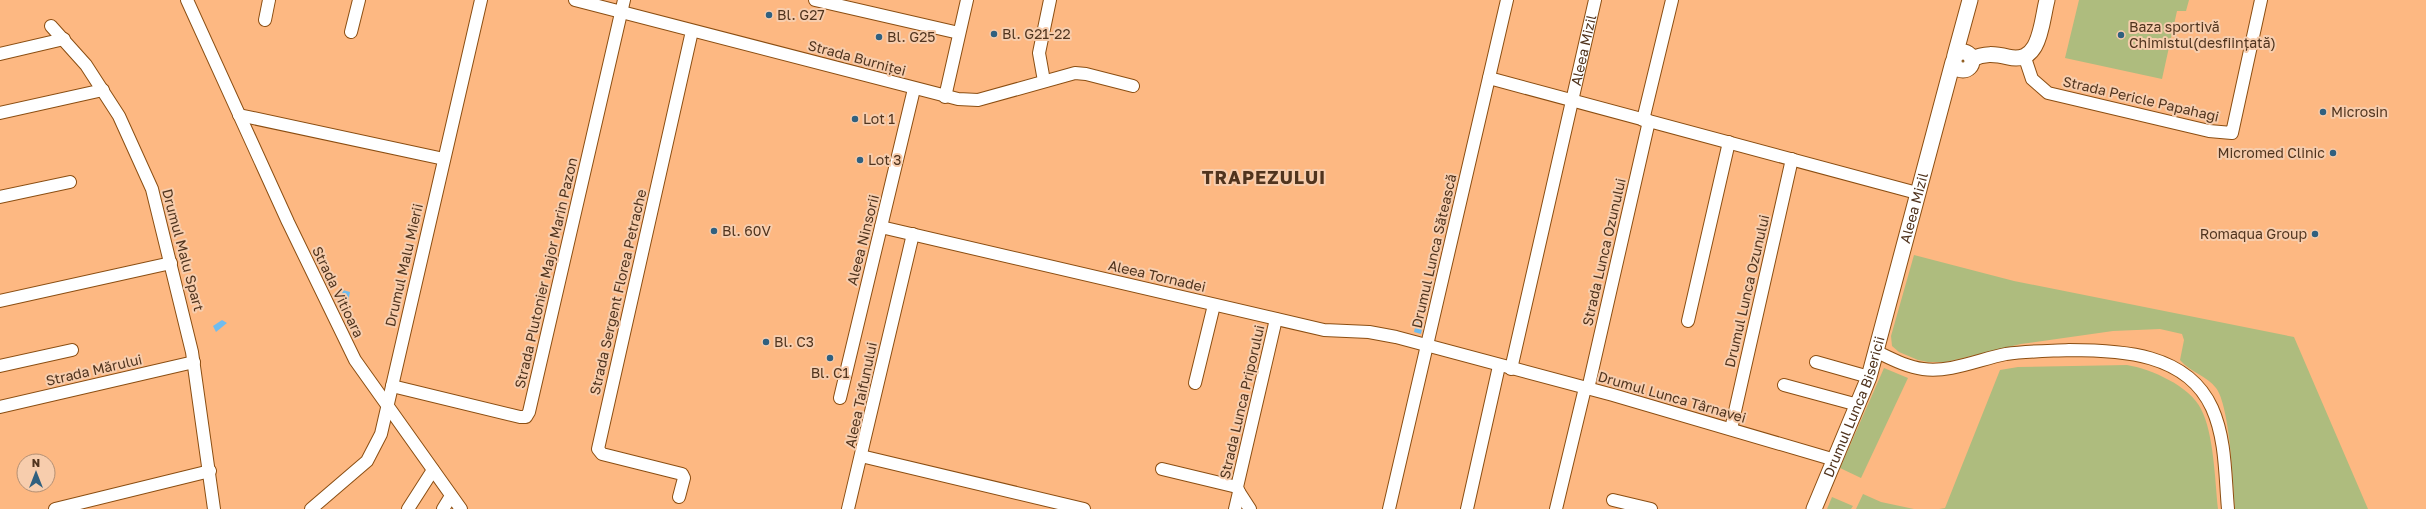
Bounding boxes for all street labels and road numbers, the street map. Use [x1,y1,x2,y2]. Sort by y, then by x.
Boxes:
street label: Aleea Mizil [1567,13,1599,87]
street label: Strada Burniței [806,36,908,79]
street label: Strada Pericle Papahagi [2061,72,2221,125]
street label: Strada Plutonier Major Marin Pazon [511,156,580,390]
street label: Aleea Mizil [1896,171,1931,245]
street label: Drumul Lunca Sătească [1407,172,1460,330]
street label: Strada Lunca Ozunului [1578,176,1629,327]
street label: Drumul Malu Spart [159,187,208,313]
street label: Strada Sergent Florea Petrache [586,187,649,396]
street label: Aleea Ninsorii [843,193,882,287]
street label: Drumul Malu Mierii [381,202,426,328]
street label: Drumul Lunca Ozunului [1721,213,1772,369]
street label: Strada Vitioara [309,243,368,340]
street label: Aleea Tornadei [1107,256,1207,295]
street label: Strada Lunca Priporului [1216,323,1267,480]
street label: Drumul Lunca Bisericii [1819,334,1888,480]
street label: Aleea Taifunului [841,341,880,449]
street label: Strada Mărului [44,350,144,389]
street label: Drumul Lunca Târnavei [1596,367,1748,426]

